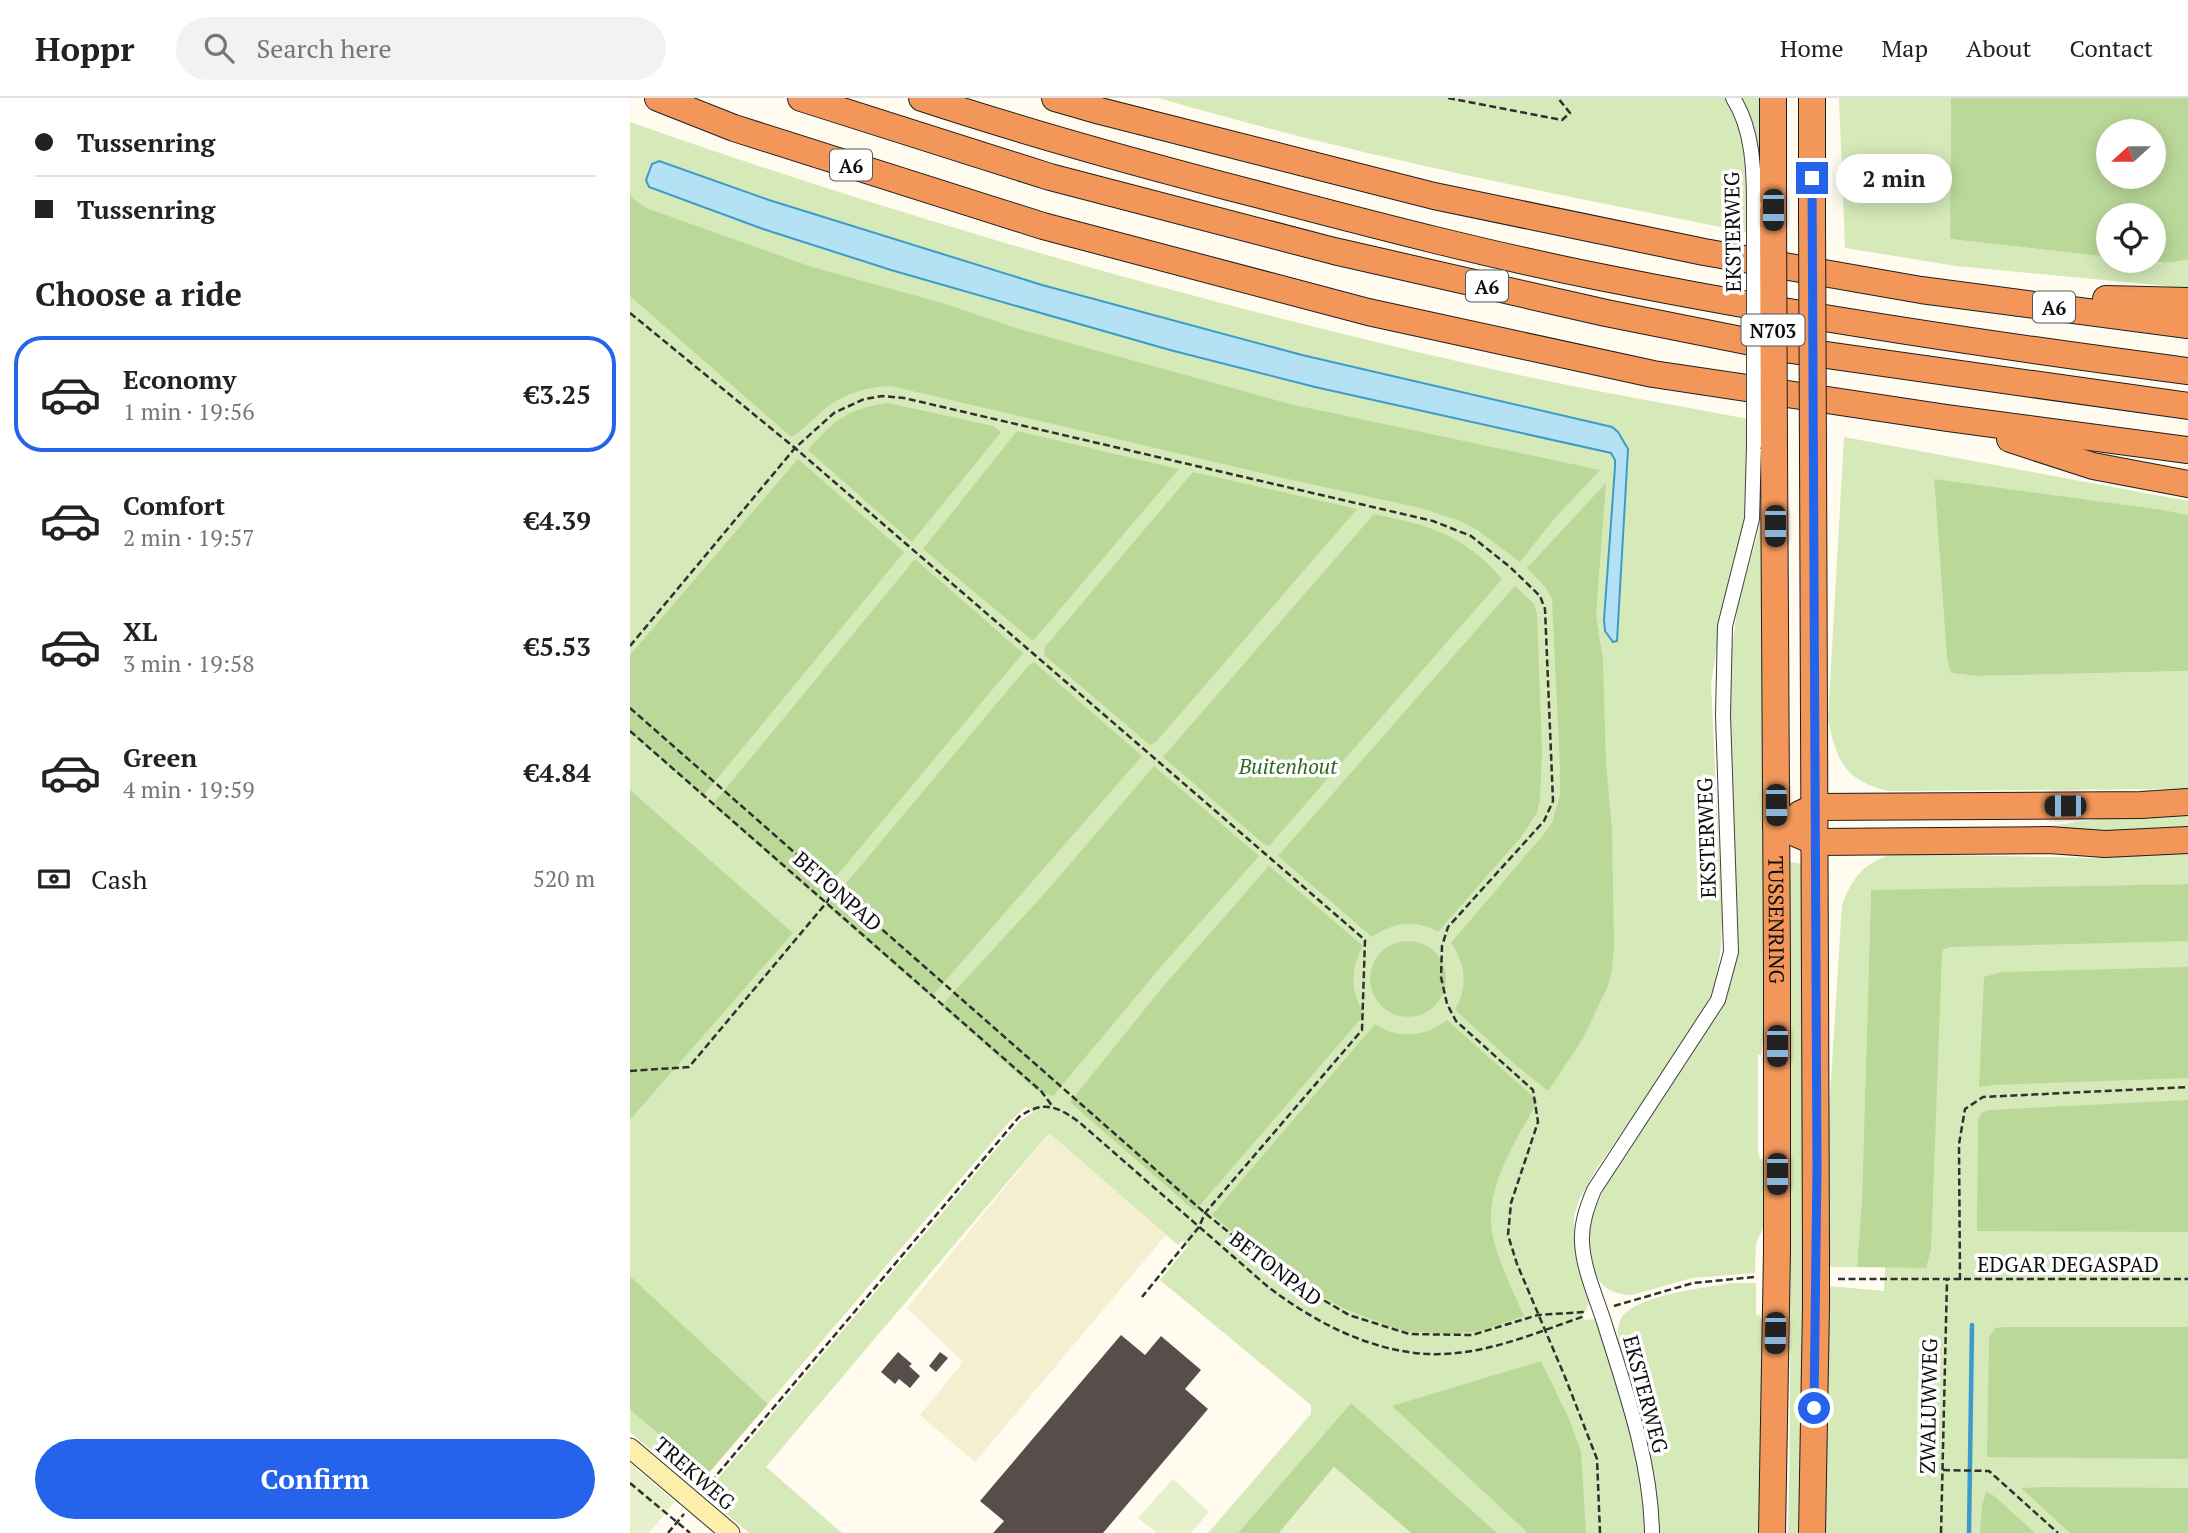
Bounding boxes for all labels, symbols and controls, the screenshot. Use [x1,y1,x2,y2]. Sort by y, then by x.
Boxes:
search box [176,17,666,80]
text: Hoppr [35,27,134,70]
icon: search [200,29,238,67]
text: Search here [256,31,392,65]
text: Home [1780,32,1844,64]
text: Map [1882,32,1928,64]
text: About [1966,32,2032,64]
text: Contact [2070,32,2153,64]
north arrow [2096,119,2166,189]
map controls [2096,119,2166,273]
text: Tussenring [77,125,215,159]
road number: A6 [830,150,872,180]
callout: 2 min [1836,154,1952,202]
route end [1796,162,1828,194]
text: 2 min [1863,163,1925,194]
street label: EKSTERWEG [1717,171,1747,293]
car [1763,189,1784,231]
text: Tussenring [77,192,215,226]
button: locate [2096,203,2166,273]
road number: A6 [1466,270,1508,302]
text: Choose a ride [35,273,242,315]
road number: A6 [2033,292,2075,322]
road number: N703 [1742,314,1804,346]
text: Economy [123,362,236,396]
icon: car [39,363,102,426]
text: €3.25 [525,377,591,411]
text: 1 min · 19:56 [123,396,255,427]
text: Comfort [123,488,225,522]
icon: car [39,489,102,552]
text: €4.39 [525,503,591,537]
car [1765,505,1786,547]
text: 2 min · 19:57 [123,522,255,553]
text: XL [123,614,157,648]
icon: car [39,615,102,678]
text: €5.53 [525,629,591,663]
text: 3 min · 19:58 [123,648,255,679]
text: Green [123,740,197,774]
icon: car [39,741,102,804]
park label: Buitenhout [1238,752,1338,780]
text: €4.84 [525,755,591,789]
text: 4 min · 19:59 [123,774,255,805]
street label: EKSTERWEG [1690,777,1722,899]
car [1766,784,1787,826]
car [2045,796,2087,817]
street label: BETONPAD [788,845,888,937]
street label: TUSSENRING [1762,856,1791,984]
icon: cash [35,860,73,898]
text: Cash [91,862,147,896]
text: 520 m [533,863,595,894]
car [1767,1025,1788,1067]
car [1767,1153,1788,1195]
street label: BETONPAD [1224,1224,1328,1312]
street label: EDGAR DEGASPAD [1977,1250,2159,1278]
car [1765,1312,1786,1354]
street label: EKSTERWEG [1617,1332,1675,1456]
street label: ZWALUWWEG [1913,1337,1943,1474]
route start [1798,1392,1830,1424]
street label: TREKWEG [649,1430,742,1516]
button: Confirm [35,1439,595,1519]

